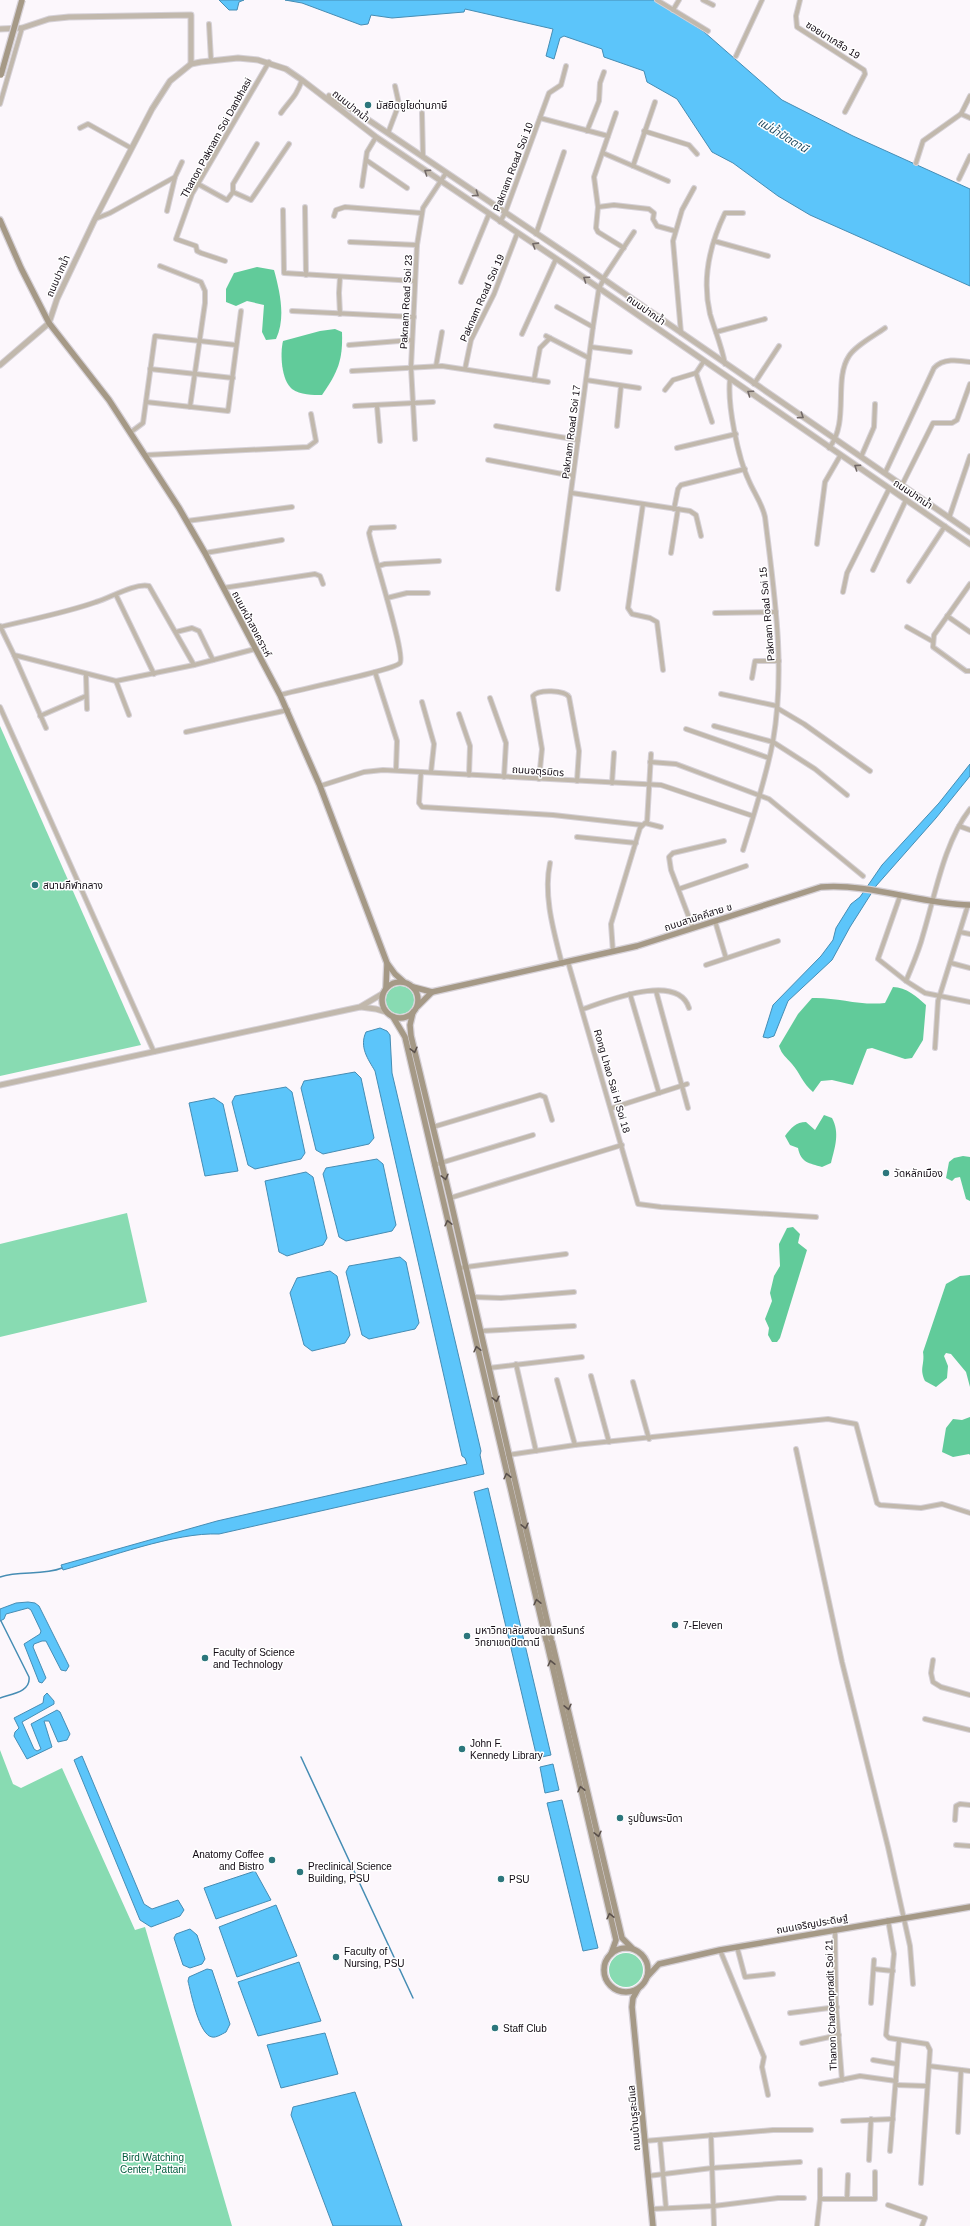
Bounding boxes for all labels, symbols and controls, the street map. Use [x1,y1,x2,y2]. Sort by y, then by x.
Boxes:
street label: ซอยนาเกลือ 19 [804,19,862,61]
street label: Thanon Paknam Soi Danbhasi [178,76,254,200]
street label: ถนนปากน้ำ [330,86,373,124]
place label: มัสยิดยูโยด่านภาษี [376,99,448,112]
marker: มัสยิดยูโยด่านภาษี [363,100,373,110]
water label: แม่น้ำปัตตานี [756,114,813,156]
street label: Paknam Road Soi 10 [491,121,535,213]
one-way arrow [425,170,432,177]
one-way arrow [472,189,479,196]
one-way arrow [532,242,539,250]
street label: Paknam Road Soi 19 [458,252,506,343]
street label: ถนนปากน้ำ [42,253,72,299]
street label: Paknam Road Soi 23 [398,254,414,349]
one-way arrow [583,276,590,284]
street label: ถนนปากน้ำ [625,291,669,327]
street label: Paknam Road Soi 17 [560,384,582,480]
one-way arrow [747,390,754,398]
one-way arrow [797,411,804,419]
one-way arrow [854,464,861,472]
street label: ถนนปากน้ำ [891,475,936,511]
street label: Paknam Road Soi 15 [757,566,777,662]
street label: ถนนหน้าสงเคราะห์ [230,589,274,659]
street label: ถนนจตุรมิตร [511,764,565,779]
marker: สนามกีฬากลาง [30,880,40,890]
place label: สนามกีฬากลาง [43,880,103,891]
street label: ถนนสามัคคีสาย ข [663,901,733,933]
street label: Rong Lhao Sai H Soi 18 [592,1028,632,1135]
one-way arrow [409,1047,418,1054]
marker: วัดหลักเมือง [881,1168,891,1178]
place label: วัดหลักเมือง [894,1168,943,1179]
one-way arrow [440,1173,449,1180]
one-way arrow [444,1219,452,1226]
one-way arrow [474,1346,482,1352]
one-way arrow [492,1396,500,1402]
one-way arrow [503,1473,511,1479]
one-way arrow [521,1522,529,1529]
one-way arrow [533,1599,541,1606]
marker: 7-Eleven [670,1620,680,1630]
place label: 7-Eleven [683,1620,722,1631]
place label: มหาวิทยาลัยสงขลานครินทร์ วิทยาเขตปัตตานี [474,1625,585,1648]
marker: มหาวิทยาลัยสงขลานครินทร์ วิทยาเขตปัตตานี [462,1631,472,1641]
place label: Faculty of Science and Technology [213,1647,295,1670]
marker: Faculty of Science and Technology [200,1653,210,1663]
one-way arrow [548,1660,556,1666]
one-way arrow [563,1704,571,1710]
place label: John F. Kennedy Library [470,1738,543,1761]
marker: John F. Kennedy Library [457,1744,467,1754]
one-way arrow [577,1786,585,1793]
place label: รูปปั้นพระบิดา [628,1811,683,1825]
marker: รูปปั้นพระบิดา [615,1813,625,1823]
one-way arrow [593,1830,601,1837]
place label: Anatomy Coffee and Bistro [192,1849,264,1872]
marker: Anatomy Coffee and Bistro [267,1855,277,1865]
place label: Preclinical Science Building, PSU [308,1861,392,1884]
marker: Preclinical Science Building, PSU [295,1867,305,1877]
marker: PSU [496,1874,506,1884]
place label: PSU [509,1874,530,1885]
street label: ถนนเจริญประดิษฐ์ [775,1912,849,1936]
one-way arrow [606,1913,615,1920]
street label: Thanon Charoenpradit Soi 21 [823,1939,839,2071]
place label: Faculty of Nursing, PSU [344,1946,405,1969]
marker: Faculty of Nursing, PSU [331,1952,341,1962]
marker: Staff Club [490,2023,500,2033]
place label: Staff Club [503,2023,547,2034]
street label: ถนนบ้านรูสะมิแล [626,2085,643,2151]
park label: Bird Watching Center, Pattani [120,2152,186,2175]

